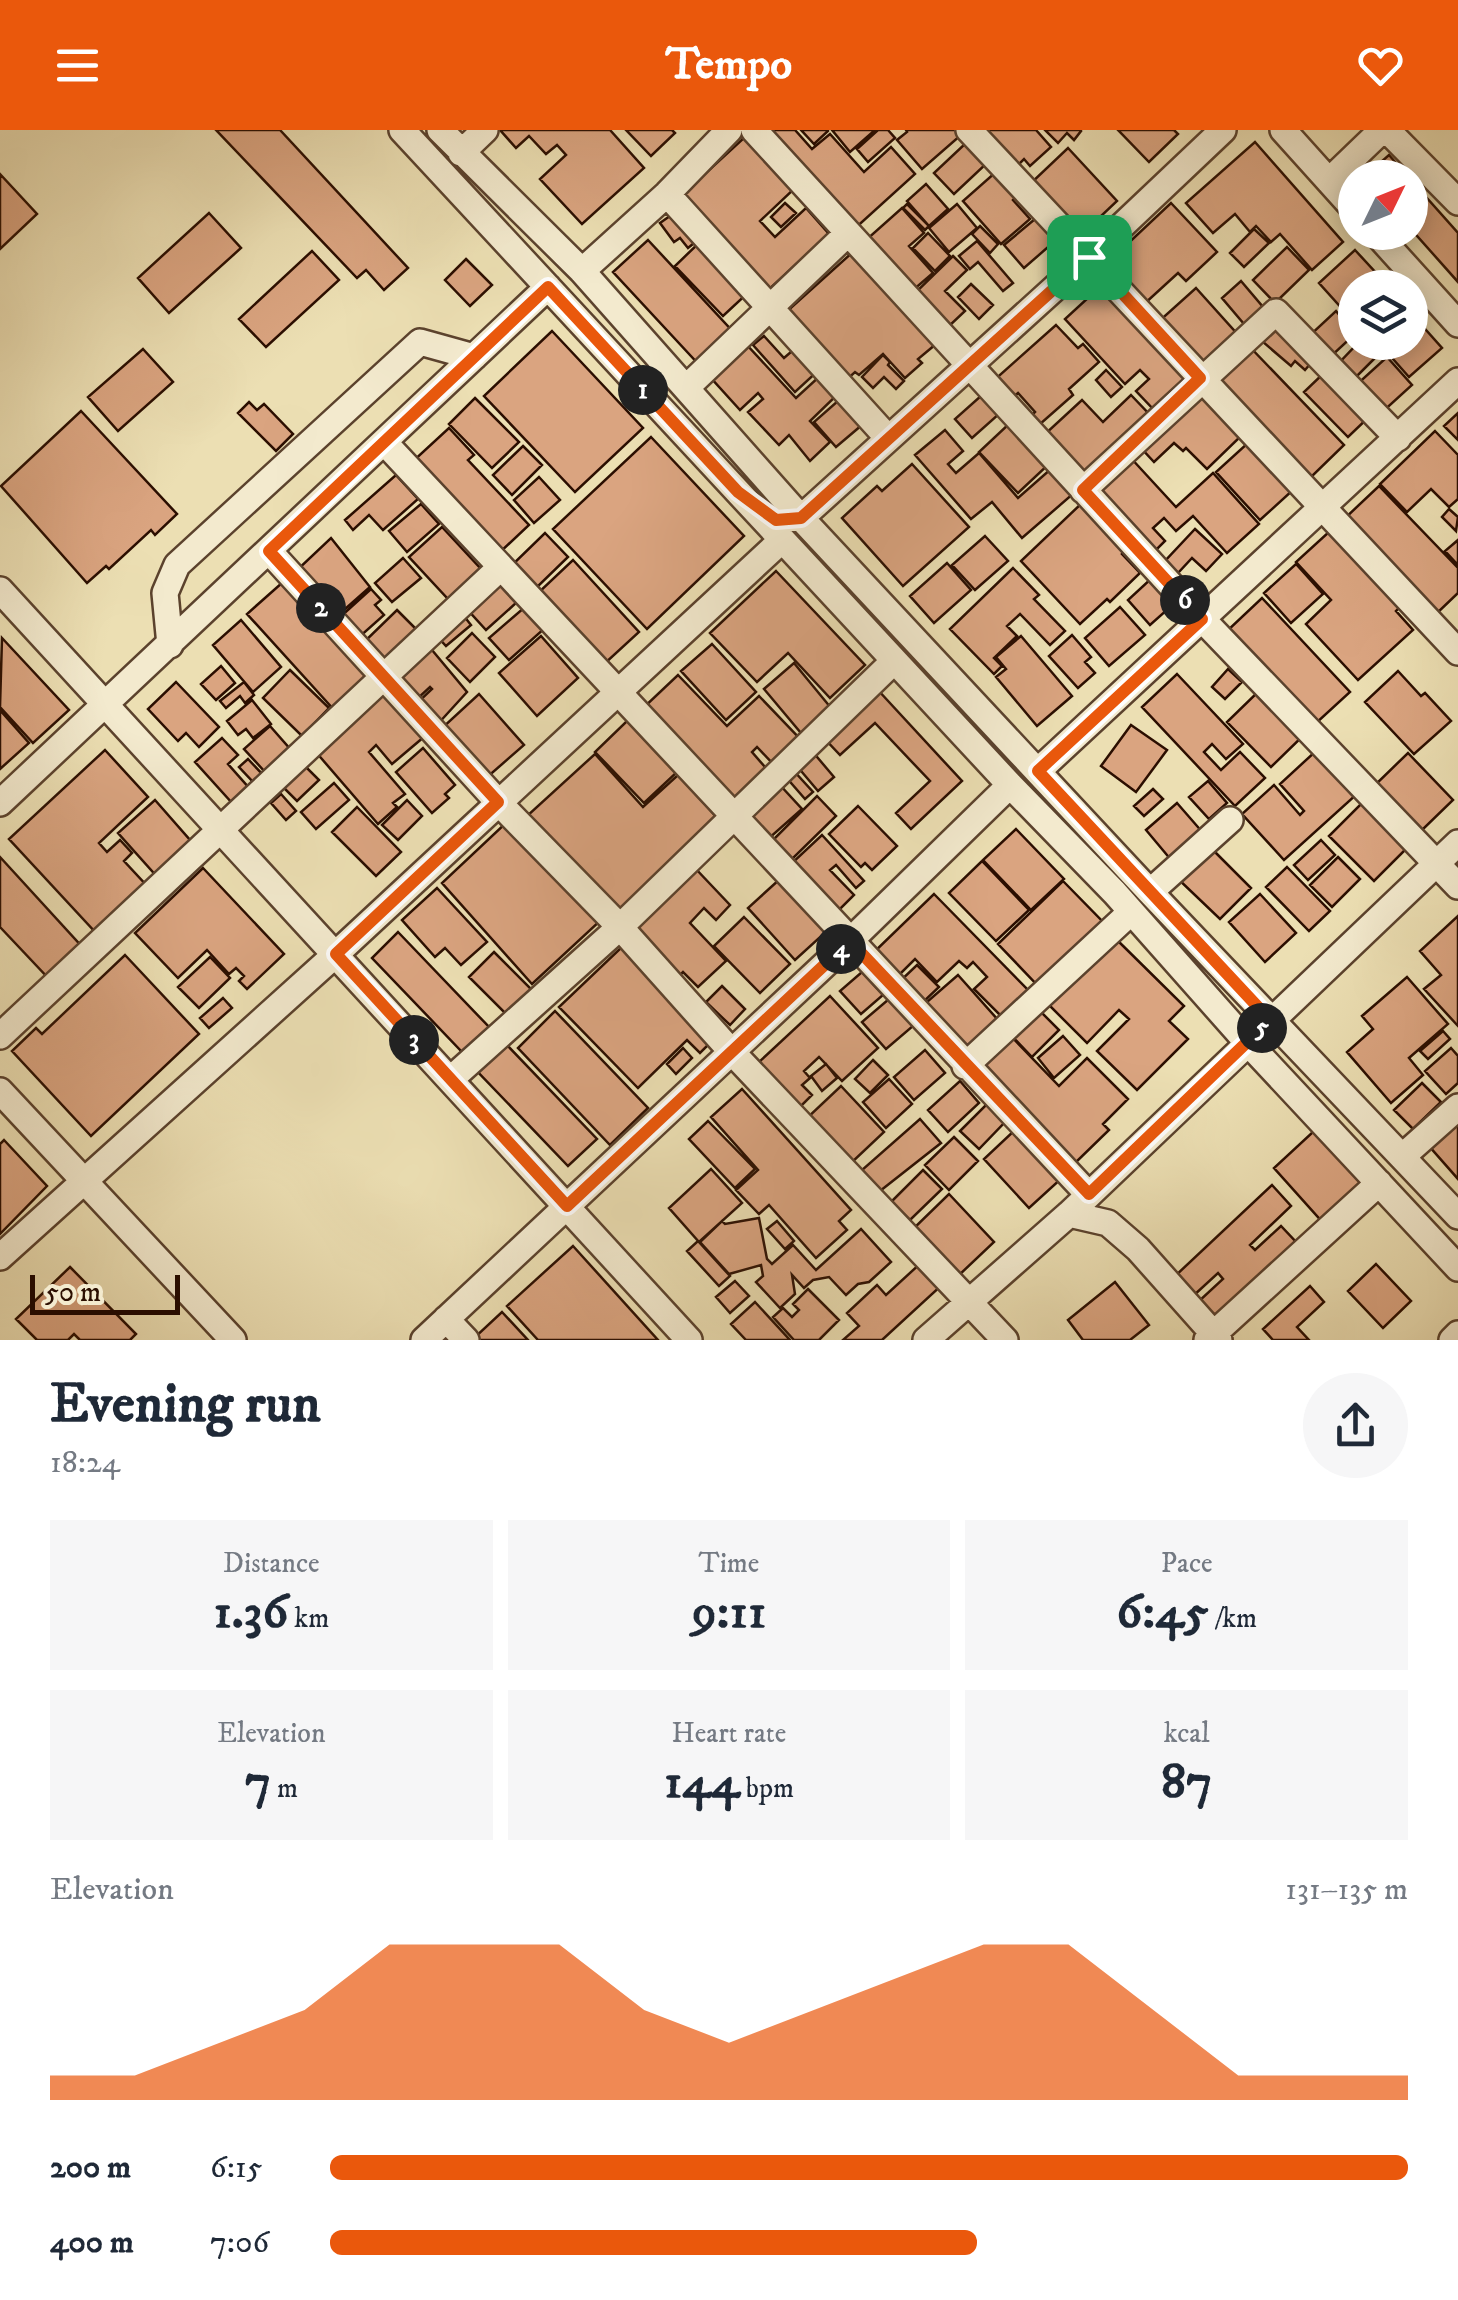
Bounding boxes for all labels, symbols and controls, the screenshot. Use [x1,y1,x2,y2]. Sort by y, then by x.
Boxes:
text: Tempo [666,37,792,93]
icon: menu [50,38,105,93]
icon: heart [1353,38,1408,93]
north arrow [1338,160,1428,250]
map controls [1338,160,1428,360]
pin [1047,215,1132,300]
icon: arrive [1062,230,1117,285]
button: layers [1338,270,1428,360]
pin: 1 [618,365,668,415]
text: 1 [638,372,648,407]
pin: 6 [1160,575,1210,625]
text: 6 [1178,582,1192,617]
pin: 2 [296,583,346,633]
text: 2 [314,590,328,625]
pin: 4 [816,924,866,974]
text: 4 [833,931,849,966]
pin: 5 [1237,1003,1287,1053]
text: 5 [1255,1010,1269,1045]
pin: 3 [389,1015,439,1065]
text: 3 [409,1022,419,1057]
scale bar [30,1270,180,1314]
text: 50 m [45,1275,101,1310]
text: Evening run [50,1371,321,1440]
button: share [1303,1373,1408,1478]
text: 18:24 [50,1443,120,1483]
text: Distance [223,1546,320,1581]
text: Time [699,1546,759,1581]
text: Pace [1161,1546,1213,1581]
text: 1.36 [213,1581,288,1644]
text: 9:11 [692,1581,766,1644]
text: 6:45 [1116,1581,1209,1644]
text: km [288,1601,329,1636]
text: /km [1209,1601,1257,1636]
text: Elevation [217,1716,326,1751]
text: Heart rate [672,1716,786,1751]
text: kcal [1164,1716,1210,1751]
text: 7 [245,1751,271,1814]
text: 144 [664,1751,740,1814]
text: 87 [1161,1751,1212,1814]
text: m [271,1771,298,1806]
text: bpm [740,1771,794,1806]
text: Elevation [50,1870,174,1910]
text: 131–135 m [1285,1870,1408,1910]
text: 200 m [50,2148,131,2188]
text: 6:15 [210,2148,262,2188]
text: 400 m [50,2223,134,2263]
text: 7:06 [210,2223,269,2263]

